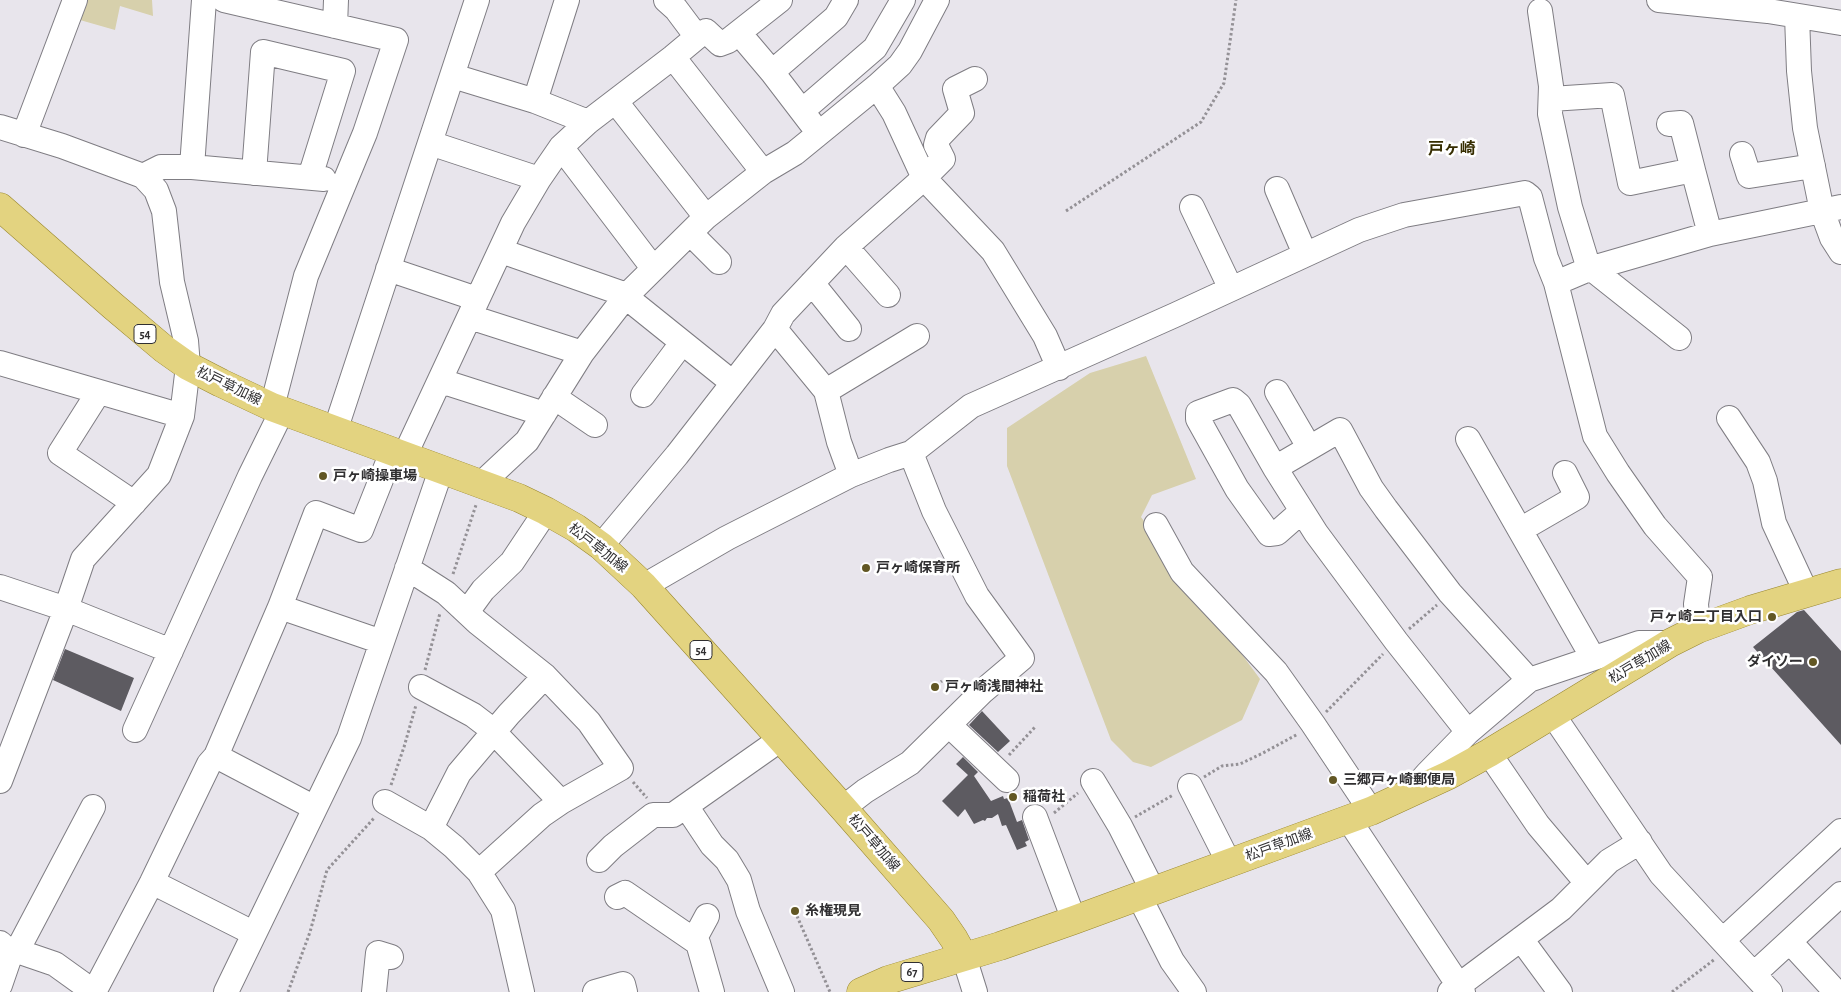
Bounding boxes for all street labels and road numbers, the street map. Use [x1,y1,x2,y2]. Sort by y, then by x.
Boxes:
road number: 54 [134,324,156,344]
street label: 松戸草加線 [194,363,264,409]
street label: 松戸草加線 [565,520,631,576]
street label: 松戸草加線 [1606,637,1674,687]
road number: 54 [690,640,712,660]
street label: 松戸草加線 [845,811,903,875]
street label: 松戸草加線 [1243,825,1315,865]
road number: 67 [901,962,923,982]

